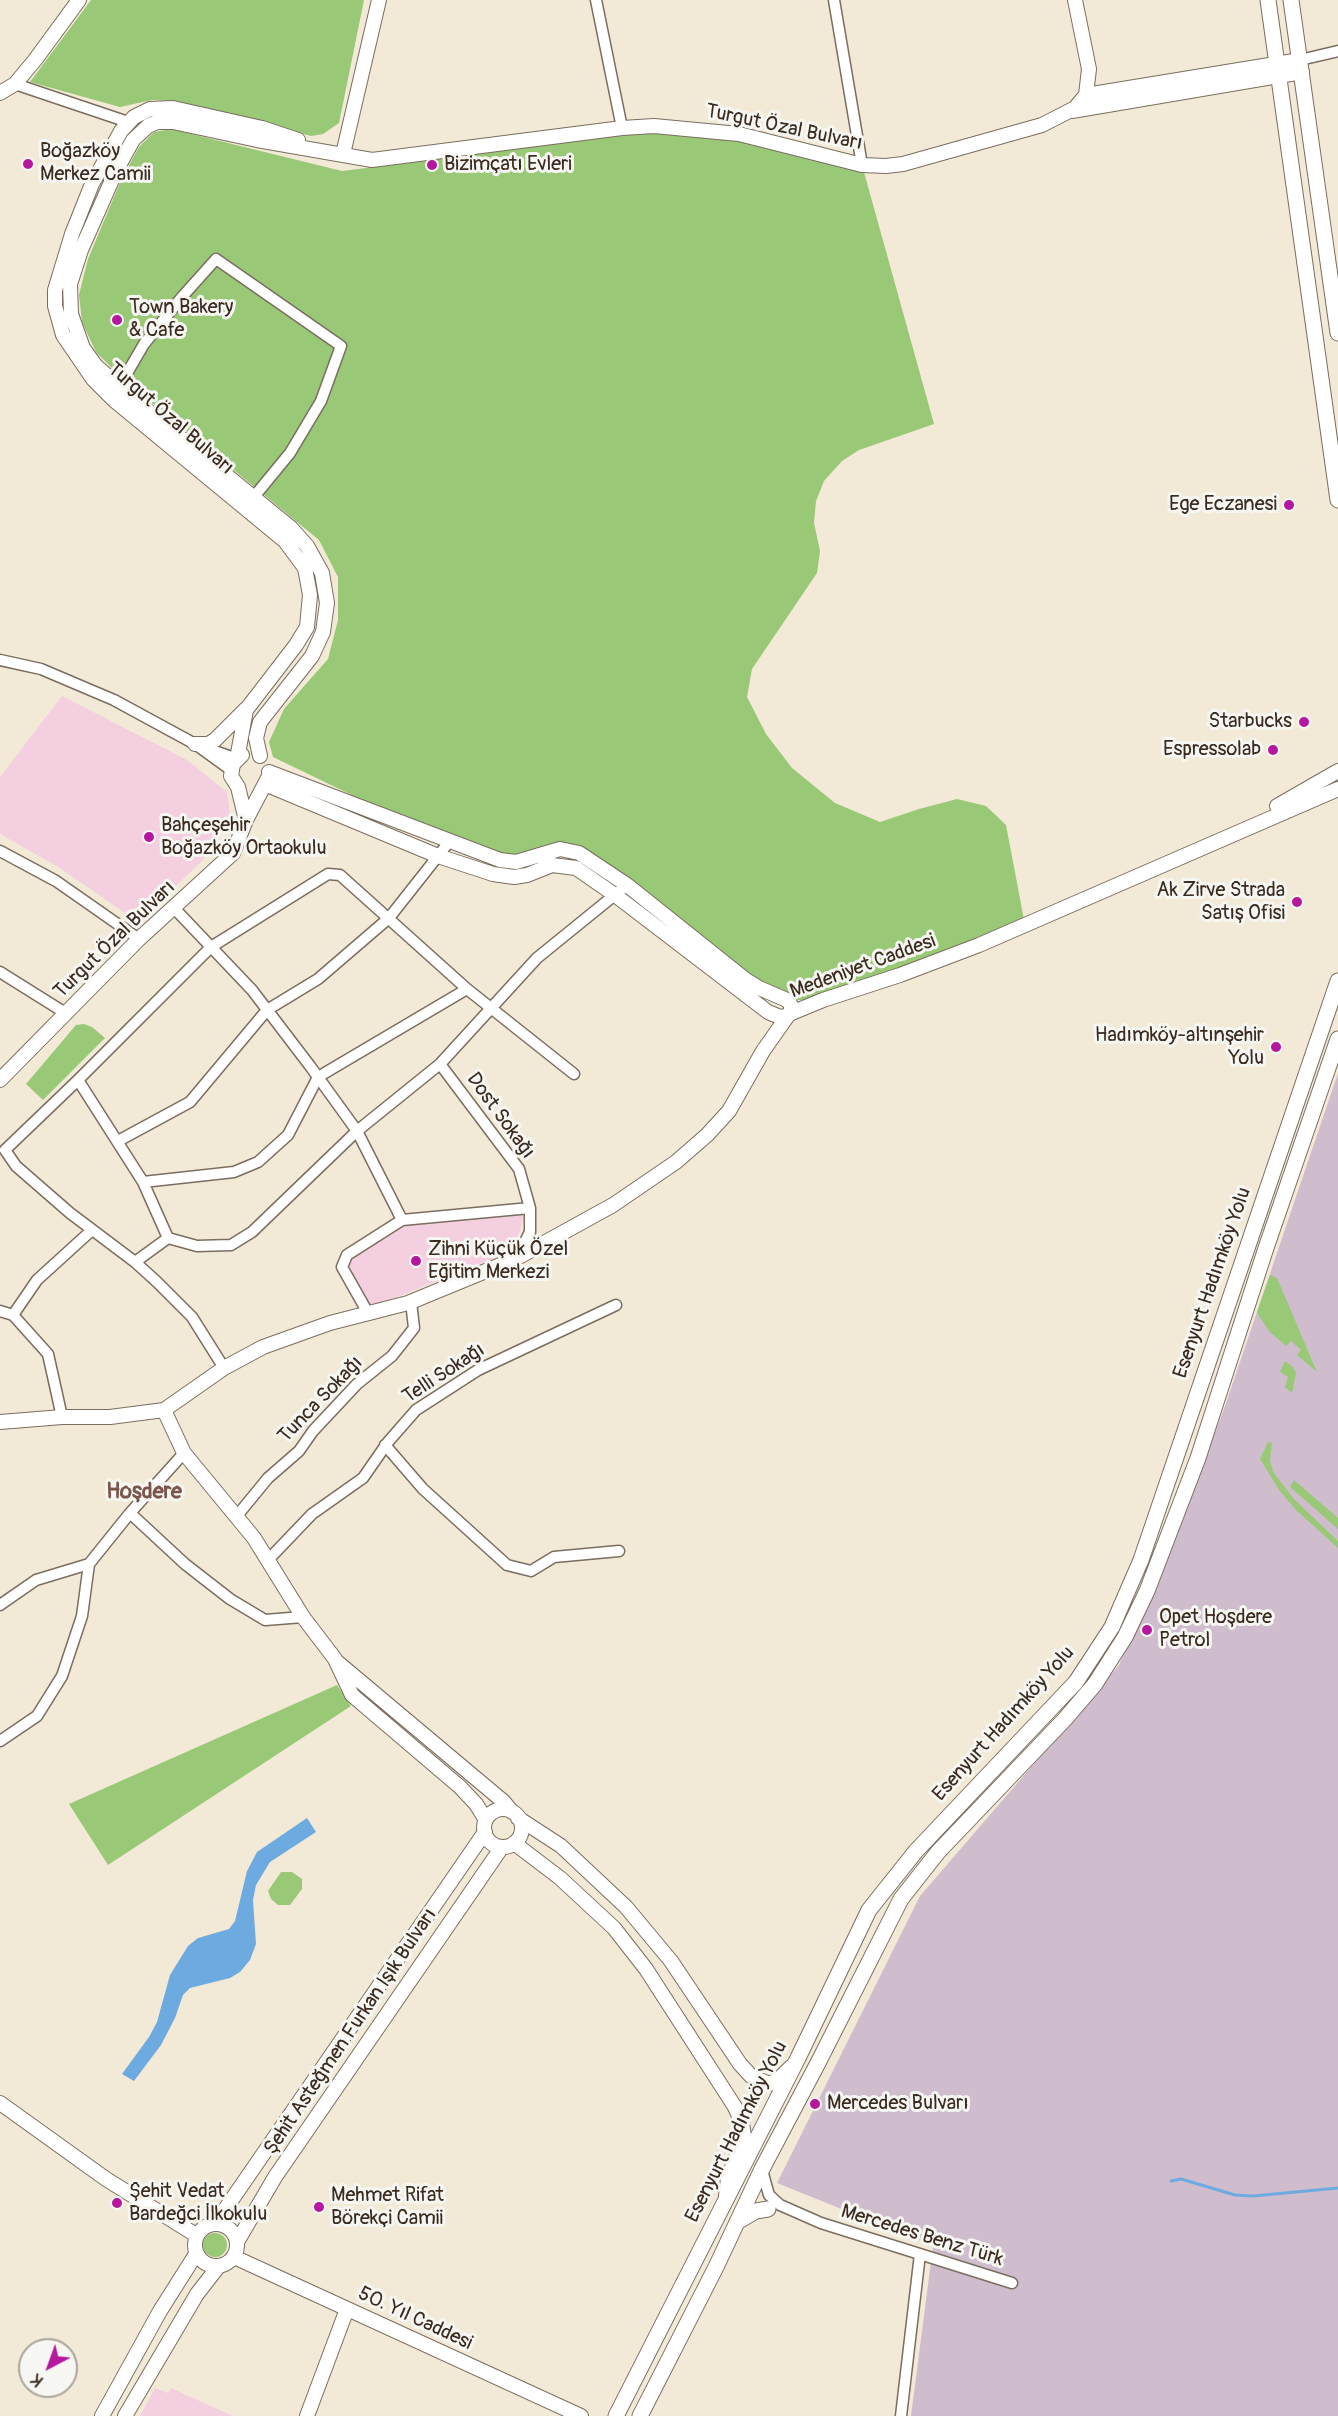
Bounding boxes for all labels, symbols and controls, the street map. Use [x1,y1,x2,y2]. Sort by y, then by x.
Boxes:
street label: Turgut Özal Bulvarı [703,100,865,156]
place label: Boğazköy Merkez Camii [40,140,151,187]
place label: Bizimçatı Evleri [444,153,572,177]
marker: Boğazköy Merkez Camii [21,157,35,171]
marker: Bizimçatı Evleri [425,158,439,172]
place label: Town Bakery & Cafe [129,296,233,343]
marker: Town Bakery & Cafe [110,313,124,327]
street label: Turgut Özal Bulvarı [102,358,238,480]
place label: Ege Eczanesi [1169,493,1277,517]
marker: Ege Eczanesi [1282,498,1296,512]
place label: Starbucks [1209,710,1292,734]
marker: Starbucks [1297,715,1311,729]
place label: Espressolab [1163,738,1261,762]
marker: Espressolab [1266,743,1280,757]
place label: Bahçeşehir Boğazköy Ortaokulu [161,814,327,861]
marker: Bahçeşehir Boğazköy Ortaokulu [142,830,156,844]
street label: Turgut Özal Bulvarı [49,876,181,1004]
place label: Ak Zirve Strada Satış Ofisi [1157,879,1285,926]
marker: Ak Zirve Strada Satış Ofisi [1290,895,1304,909]
street label: Medeniyet Caddesi [787,930,939,1004]
place label: Hadımköy-altınşehir Yolu [1095,1024,1264,1071]
marker: Hadımköy-altınşehir Yolu [1269,1040,1283,1054]
street label: Dost Sokağı [461,1068,539,1164]
street label: Esenyurt Hadımköy Yolu [1169,1184,1257,1382]
place label: Zihni Küçük Özel Eğitim Merkezi [428,1238,568,1285]
marker: Zihni Küçük Özel Eğitim Merkezi [409,1254,423,1268]
street label: Telli Sokağı [398,1339,490,1409]
street label: Tunca Sokağı [274,1352,368,1448]
district label: Hoşdere [106,1479,182,1505]
place label: Opet Hoşdere Petrol [1159,1606,1272,1653]
marker: Opet Hoşdere Petrol [1140,1623,1154,1637]
street label: Esenyurt Hadımköy Yolu [928,1642,1080,1806]
street label: Şehit Asteğmen Furkan Işık Bulvarı [259,1904,443,2160]
street label: Esenyurt Hadımköy Yolu [681,2037,793,2227]
place label: Mercedes Bulvarı [827,2092,969,2116]
marker: Mercedes Bulvarı [808,2097,822,2111]
place label: Şehit Vedat Bardeğci İlkokulu [129,2180,267,2227]
place label: Mehmet Rifat Börekçi Camii [331,2184,444,2231]
marker: Şehit Vedat Bardeğci İlkokulu [110,2196,124,2210]
marker: Mehmet Rifat Börekçi Camii [312,2200,326,2214]
street label: Mercedes Benz Türk [838,2200,1006,2272]
street label: 50. Yıl Caddesi [354,2282,476,2356]
north arrow [18,2338,78,2398]
text: K [27,2369,48,2391]

